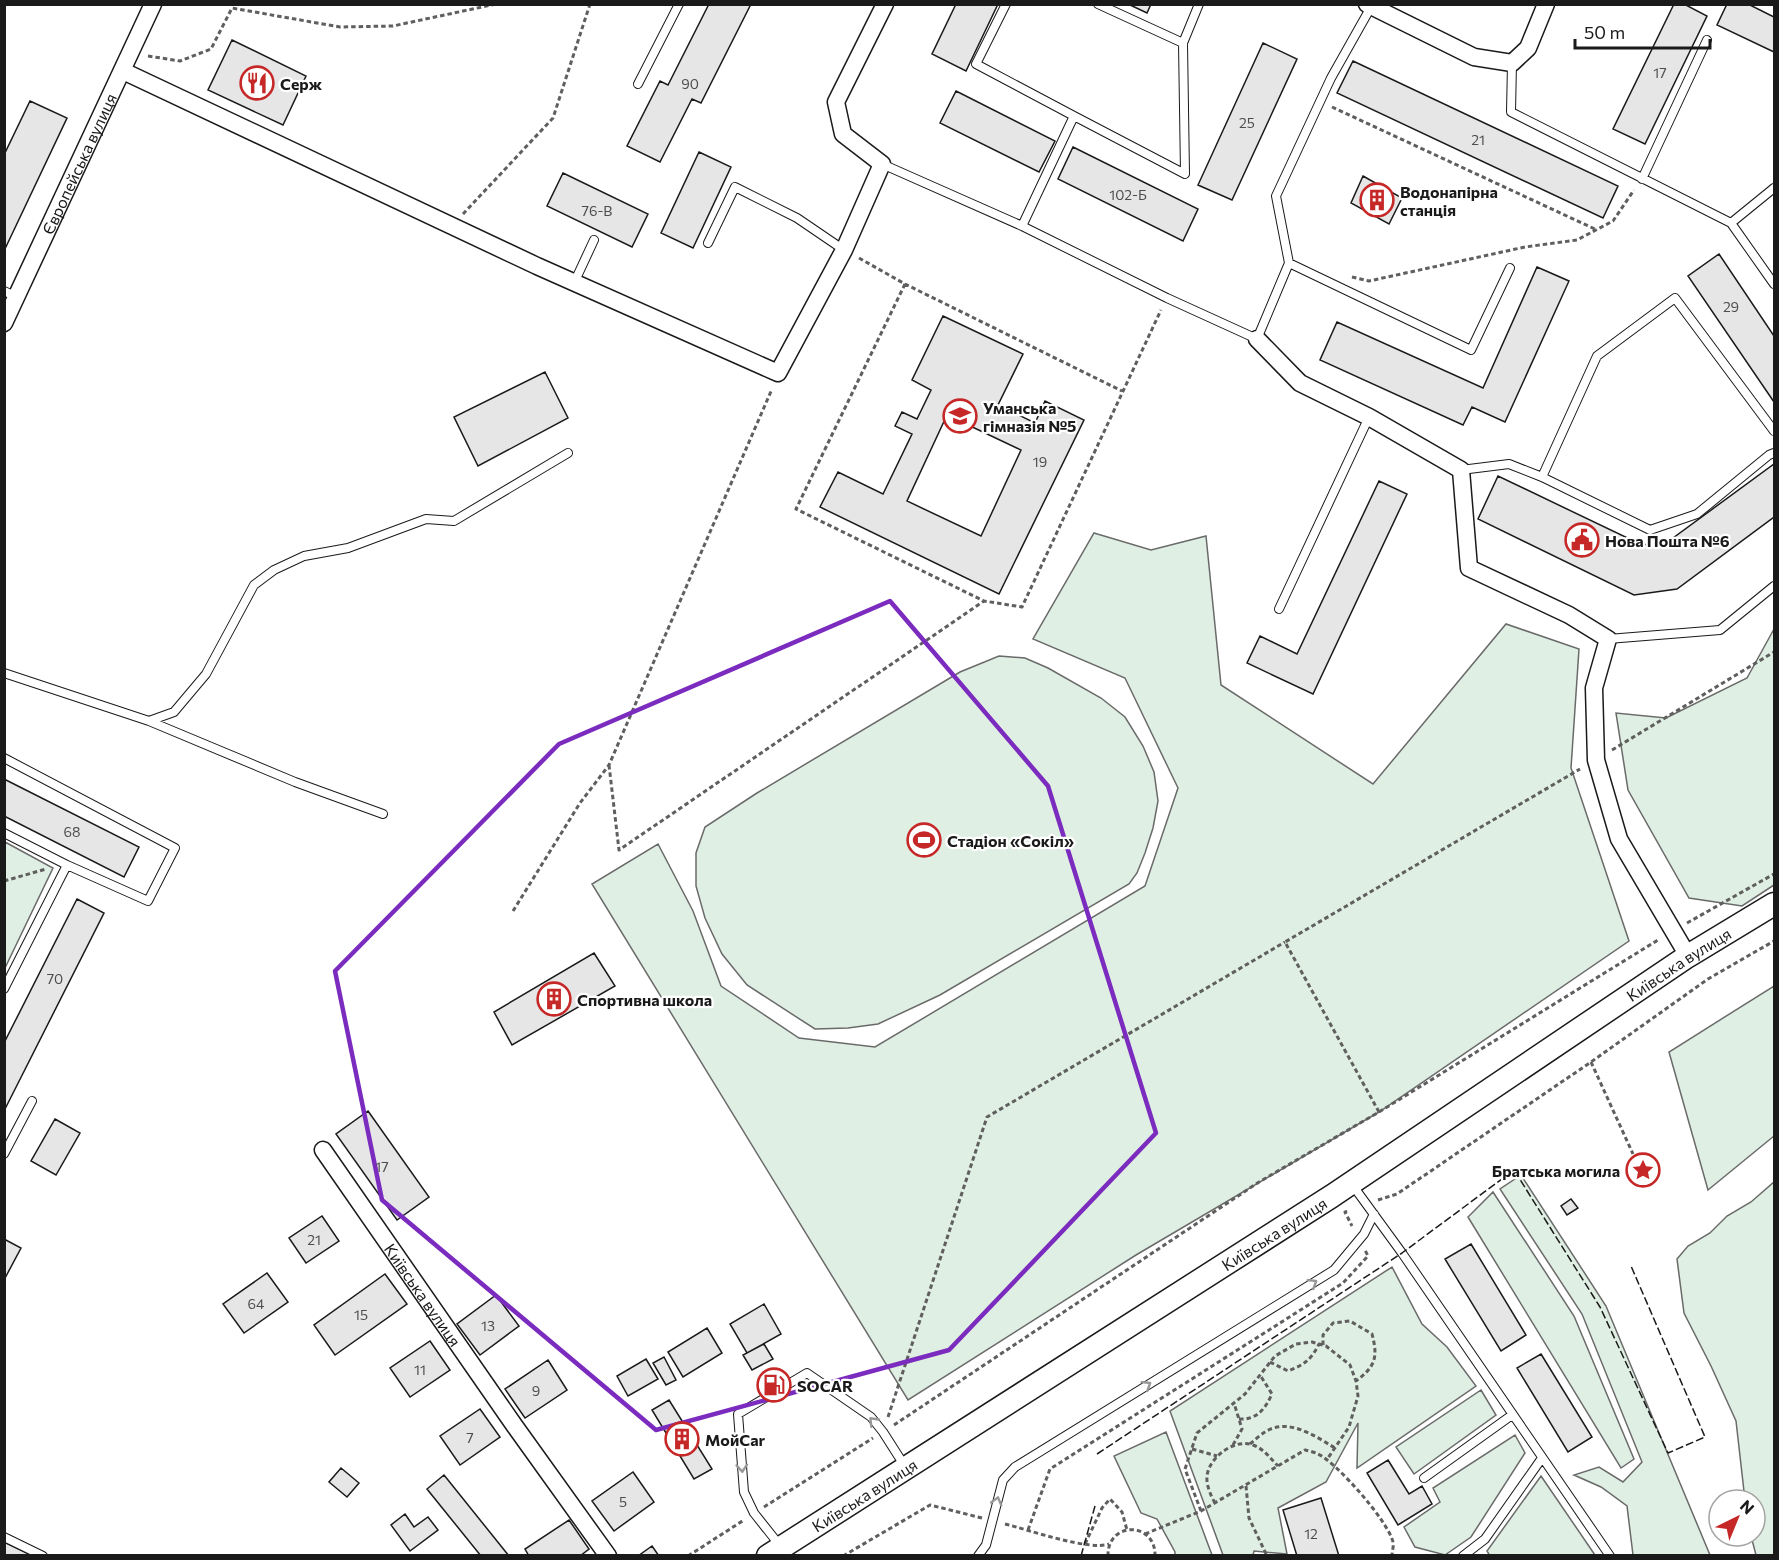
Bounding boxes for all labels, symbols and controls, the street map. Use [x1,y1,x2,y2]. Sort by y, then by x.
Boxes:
scale bar [1575,12,1710,50]
text: 50 m [1584,21,1625,43]
house number: 17 [1653,64,1667,81]
restaurant icon: Серж [239,65,275,101]
place label: Серж [280,74,322,93]
house number: 90 [681,75,699,92]
street label: Європейська вулиця [37,90,120,237]
house number: 25 [1239,114,1255,131]
house number: 21 [1471,131,1485,148]
building icon: Водонапірна станція [1359,182,1395,218]
place label: Водонапірна станція [1400,182,1498,219]
house number: 102-Б [1109,186,1147,203]
house number: 76-В [582,202,612,219]
house number: 29 [1723,298,1739,315]
school or university icon: Уманська гімназія №5 [942,398,978,434]
place label: Уманська гімназія №5 [983,398,1076,435]
house number: 19 [1033,453,1047,470]
public building icon: Нова Пошта №6 [1564,522,1600,558]
place label: Нова Пошта №6 [1605,531,1730,550]
sports icon: Стадіон «Сокіл» [906,822,942,858]
house number: 68 [64,823,81,840]
place label: Стадіон «Сокіл» [947,831,1074,850]
street label: Київська вулиця [1622,923,1734,1005]
house number: 70 [47,970,63,987]
building icon: Спортивна школа [536,981,572,1017]
place label: Спортивна школа [577,990,712,1009]
place icon: Братська могила [1625,1152,1661,1188]
house number: 17 [375,1158,389,1175]
place label: Братська могила [1492,1161,1620,1180]
street label: Київська вулиця [1218,1193,1330,1274]
house number: 21 [307,1231,321,1248]
street label: Київська вулиця [381,1239,466,1350]
one-way arrow [1307,1279,1317,1291]
house number: 64 [248,1295,265,1312]
house number: 15 [354,1306,368,1323]
house number: 13 [481,1317,495,1334]
house number: 11 [414,1361,426,1378]
fuel station icon: SOCAR [756,1367,792,1403]
place label: SOCAR [797,1376,853,1395]
one-way arrow [1141,1381,1151,1393]
house number: 9 [532,1382,540,1399]
one-way arrow [869,1417,880,1427]
building icon: МойCar [664,1421,700,1457]
house number: 7 [466,1429,474,1446]
place label: МойCar [705,1430,766,1449]
street label: Київська вулиця [808,1454,920,1535]
one-way arrow [735,1463,748,1472]
north arrow [1707,1488,1767,1548]
house number: 5 [619,1493,627,1510]
one-way arrow [990,1496,1002,1507]
text: N [1737,1496,1758,1518]
house number: 12 [1304,1525,1318,1542]

